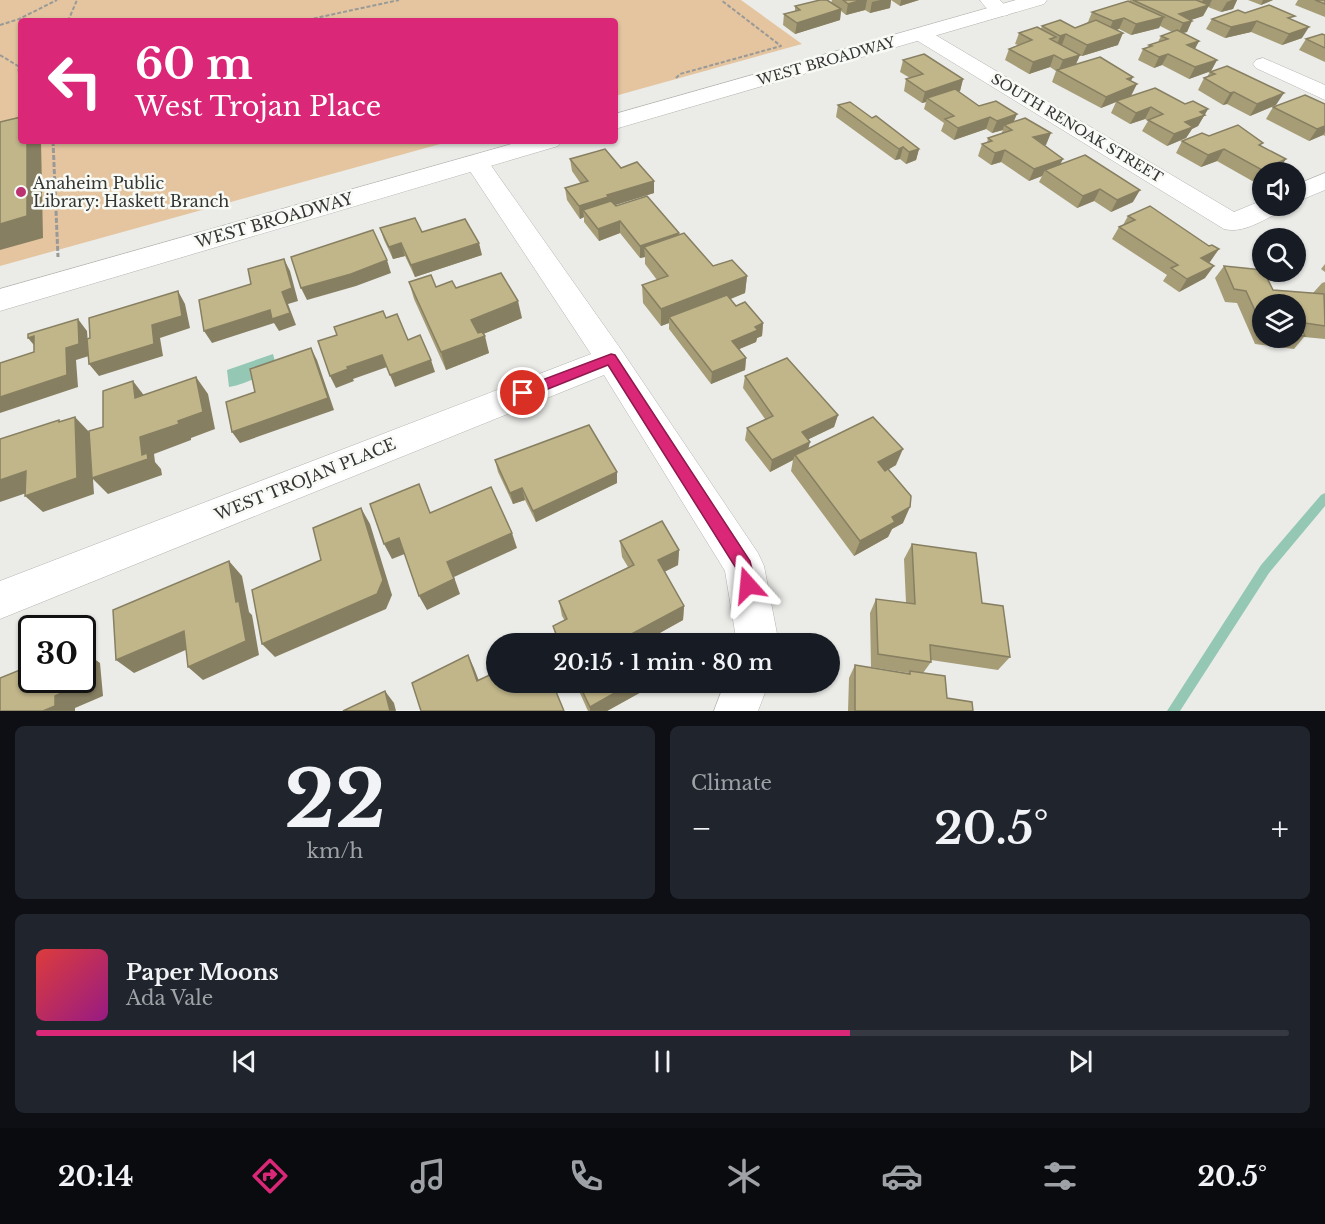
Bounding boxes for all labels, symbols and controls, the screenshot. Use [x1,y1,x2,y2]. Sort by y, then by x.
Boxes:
street label: WEST BROADWAY [754,32,898,90]
text: 60 m [135,38,253,90]
icon: left [36,42,114,120]
street label: SOUTH RENOAK STREET [988,70,1166,186]
text: West Trojan Place [135,90,381,123]
map controls [1252,162,1306,348]
button: sound [1252,162,1306,216]
place label: Anaheim Public Library: Haskett Branch [32,173,229,211]
marker: Anaheim Public Library: Haskett Branch [14,185,28,199]
street label: WEST BROADWAY [192,188,356,252]
button: search [1252,228,1306,282]
button: layers [1252,294,1306,348]
pin [497,367,548,418]
icon: arrive [506,376,539,409]
street label: WEST TROJAN PLACE [210,433,399,525]
position arrow [716,553,780,617]
speed limit sign: 30 [18,615,96,693]
text: 20:15 · 1 min · 80 m [553,649,773,676]
text: 22 [284,751,386,848]
text: Climate [691,771,772,795]
text: 20.5° [934,800,1049,856]
text: − [691,808,712,849]
text: + [1271,808,1289,849]
text: km/h [307,839,363,863]
text: Paper Moons [126,959,279,986]
text: Ada Vale [126,986,213,1010]
icon: previous [228,1045,261,1078]
icon: pause [646,1045,679,1078]
icon: next [1064,1045,1097,1078]
icon: directions [249,1155,291,1197]
icon: music [407,1155,449,1197]
icon: phone [565,1155,607,1197]
icon: climate [723,1155,765,1197]
icon: car [881,1155,923,1197]
icon: filters [1039,1155,1081,1197]
text: 20:14 [58,1160,133,1193]
text: 20.5° [1197,1160,1267,1193]

